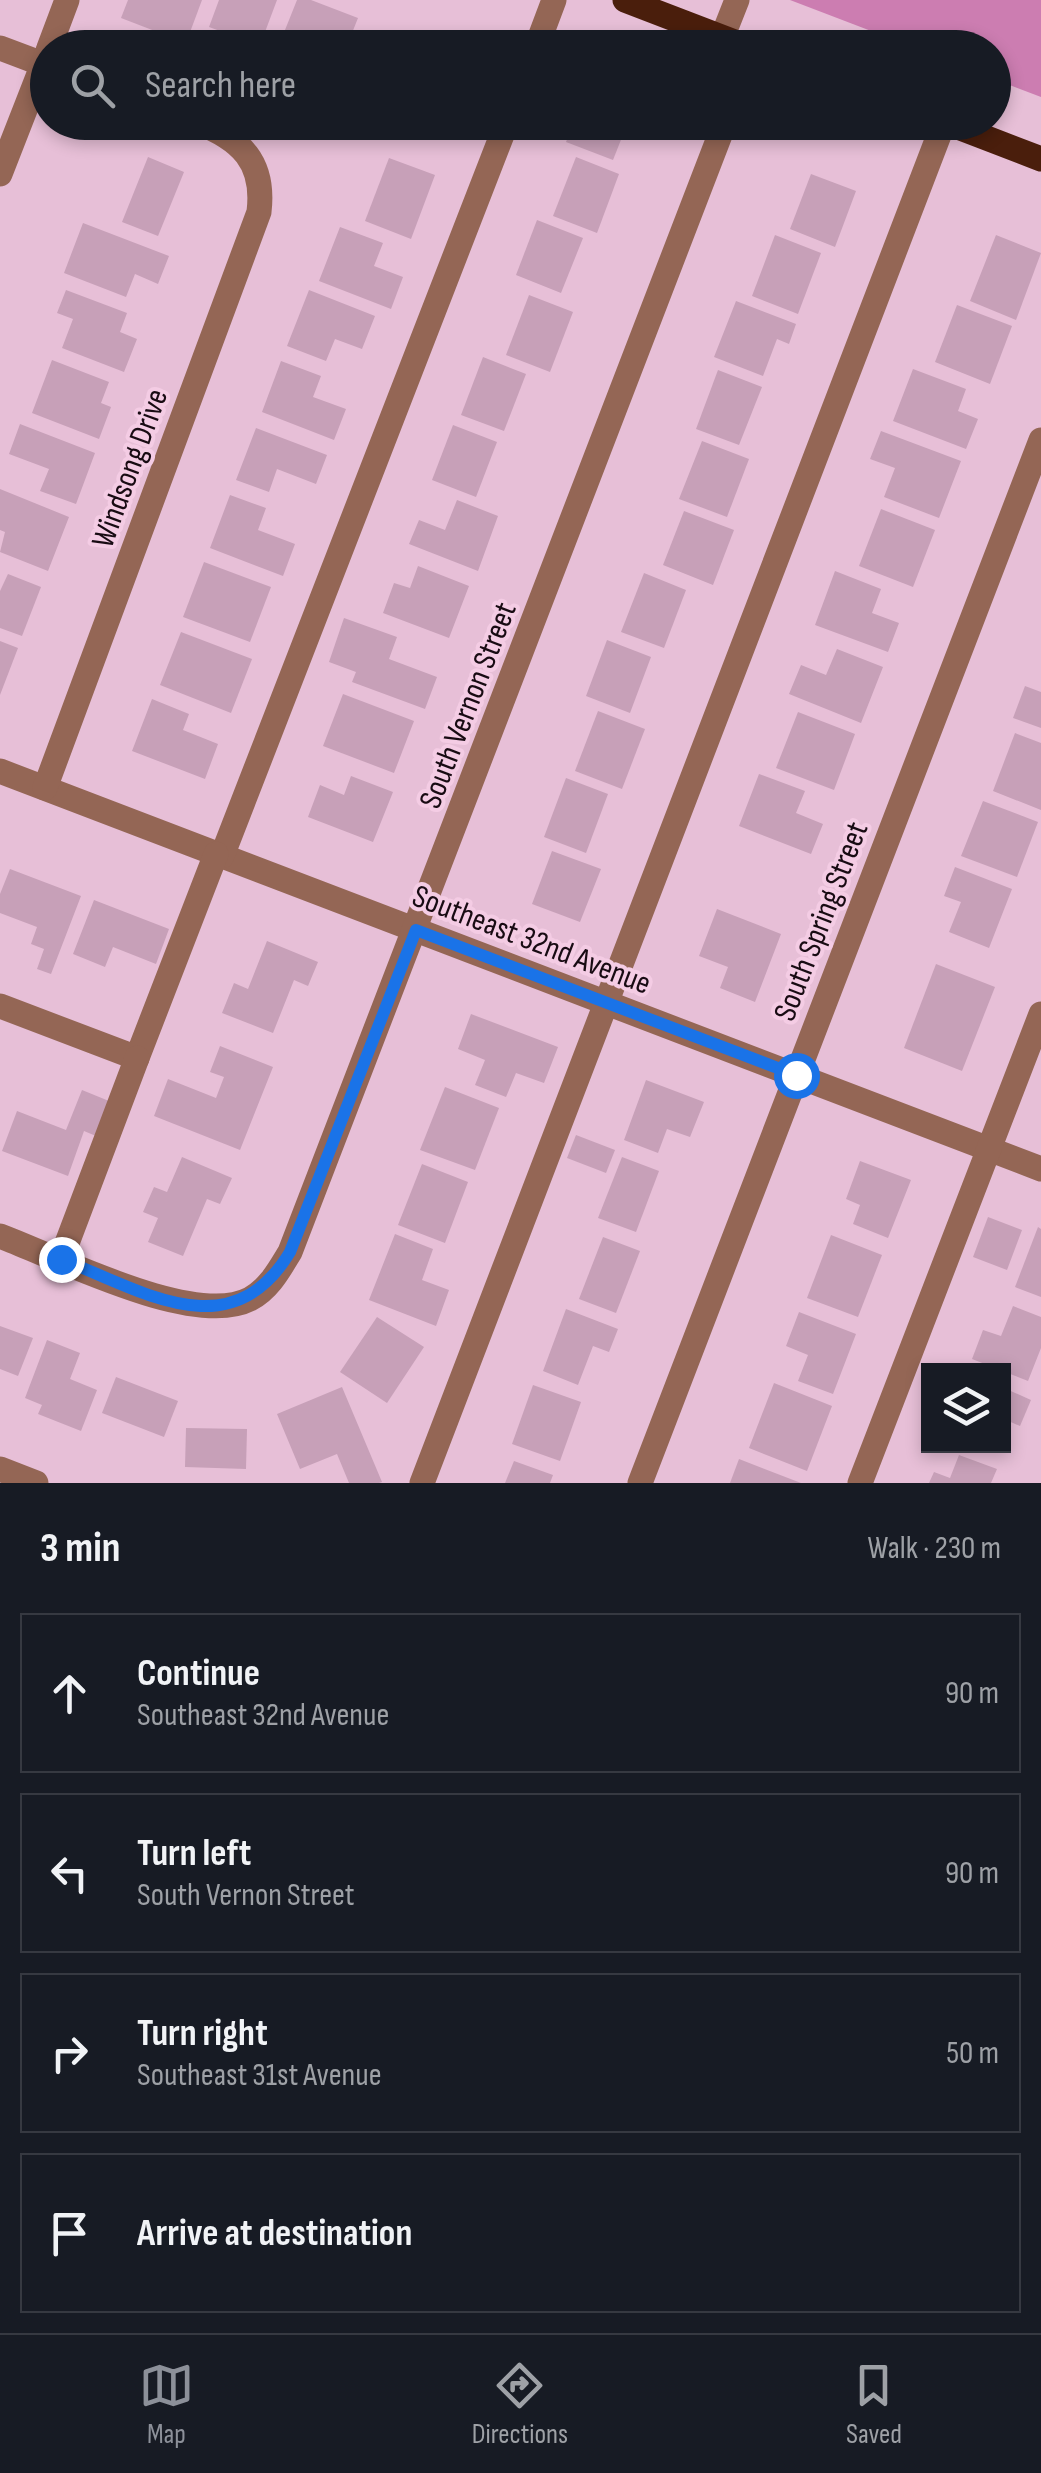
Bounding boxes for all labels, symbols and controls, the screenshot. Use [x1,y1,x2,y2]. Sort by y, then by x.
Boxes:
search box [30,30,1011,140]
icon: search [65,58,120,113]
text: Search here [145,63,296,108]
street label: Windsong Drive [84,384,177,553]
street label: South Vernon Street [411,597,526,814]
street label: South Spring Street [766,816,877,1027]
street label: Southeast 32nd Avenue [407,877,656,1004]
route start [774,1053,820,1099]
route end [39,1237,85,1283]
map controls [921,1363,1011,1453]
button: layers [921,1363,1011,1453]
text: 3 min [40,1523,120,1574]
text: Walk · 230 m [867,1529,1001,1568]
text: Continue [137,1651,260,1696]
icon: ahead [42,1666,97,1721]
text: 90 m [945,1674,999,1713]
text: Southeast 32nd Avenue [137,1696,389,1735]
text: Turn left [137,1831,251,1876]
icon: left [42,1846,97,1901]
text: 90 m [945,1854,999,1893]
text: South Vernon Street [137,1876,355,1915]
text: Turn right [137,2011,268,2056]
icon: right [42,2026,97,2081]
text: 50 m [946,2034,999,2073]
text: Southeast 31st Avenue [137,2056,382,2095]
icon: arrive [42,2206,97,2261]
text: Arrive at destination [137,2211,412,2256]
tab: Map [139,2358,194,2451]
tab: Directions [472,2358,568,2451]
tab: Saved [846,2358,902,2451]

